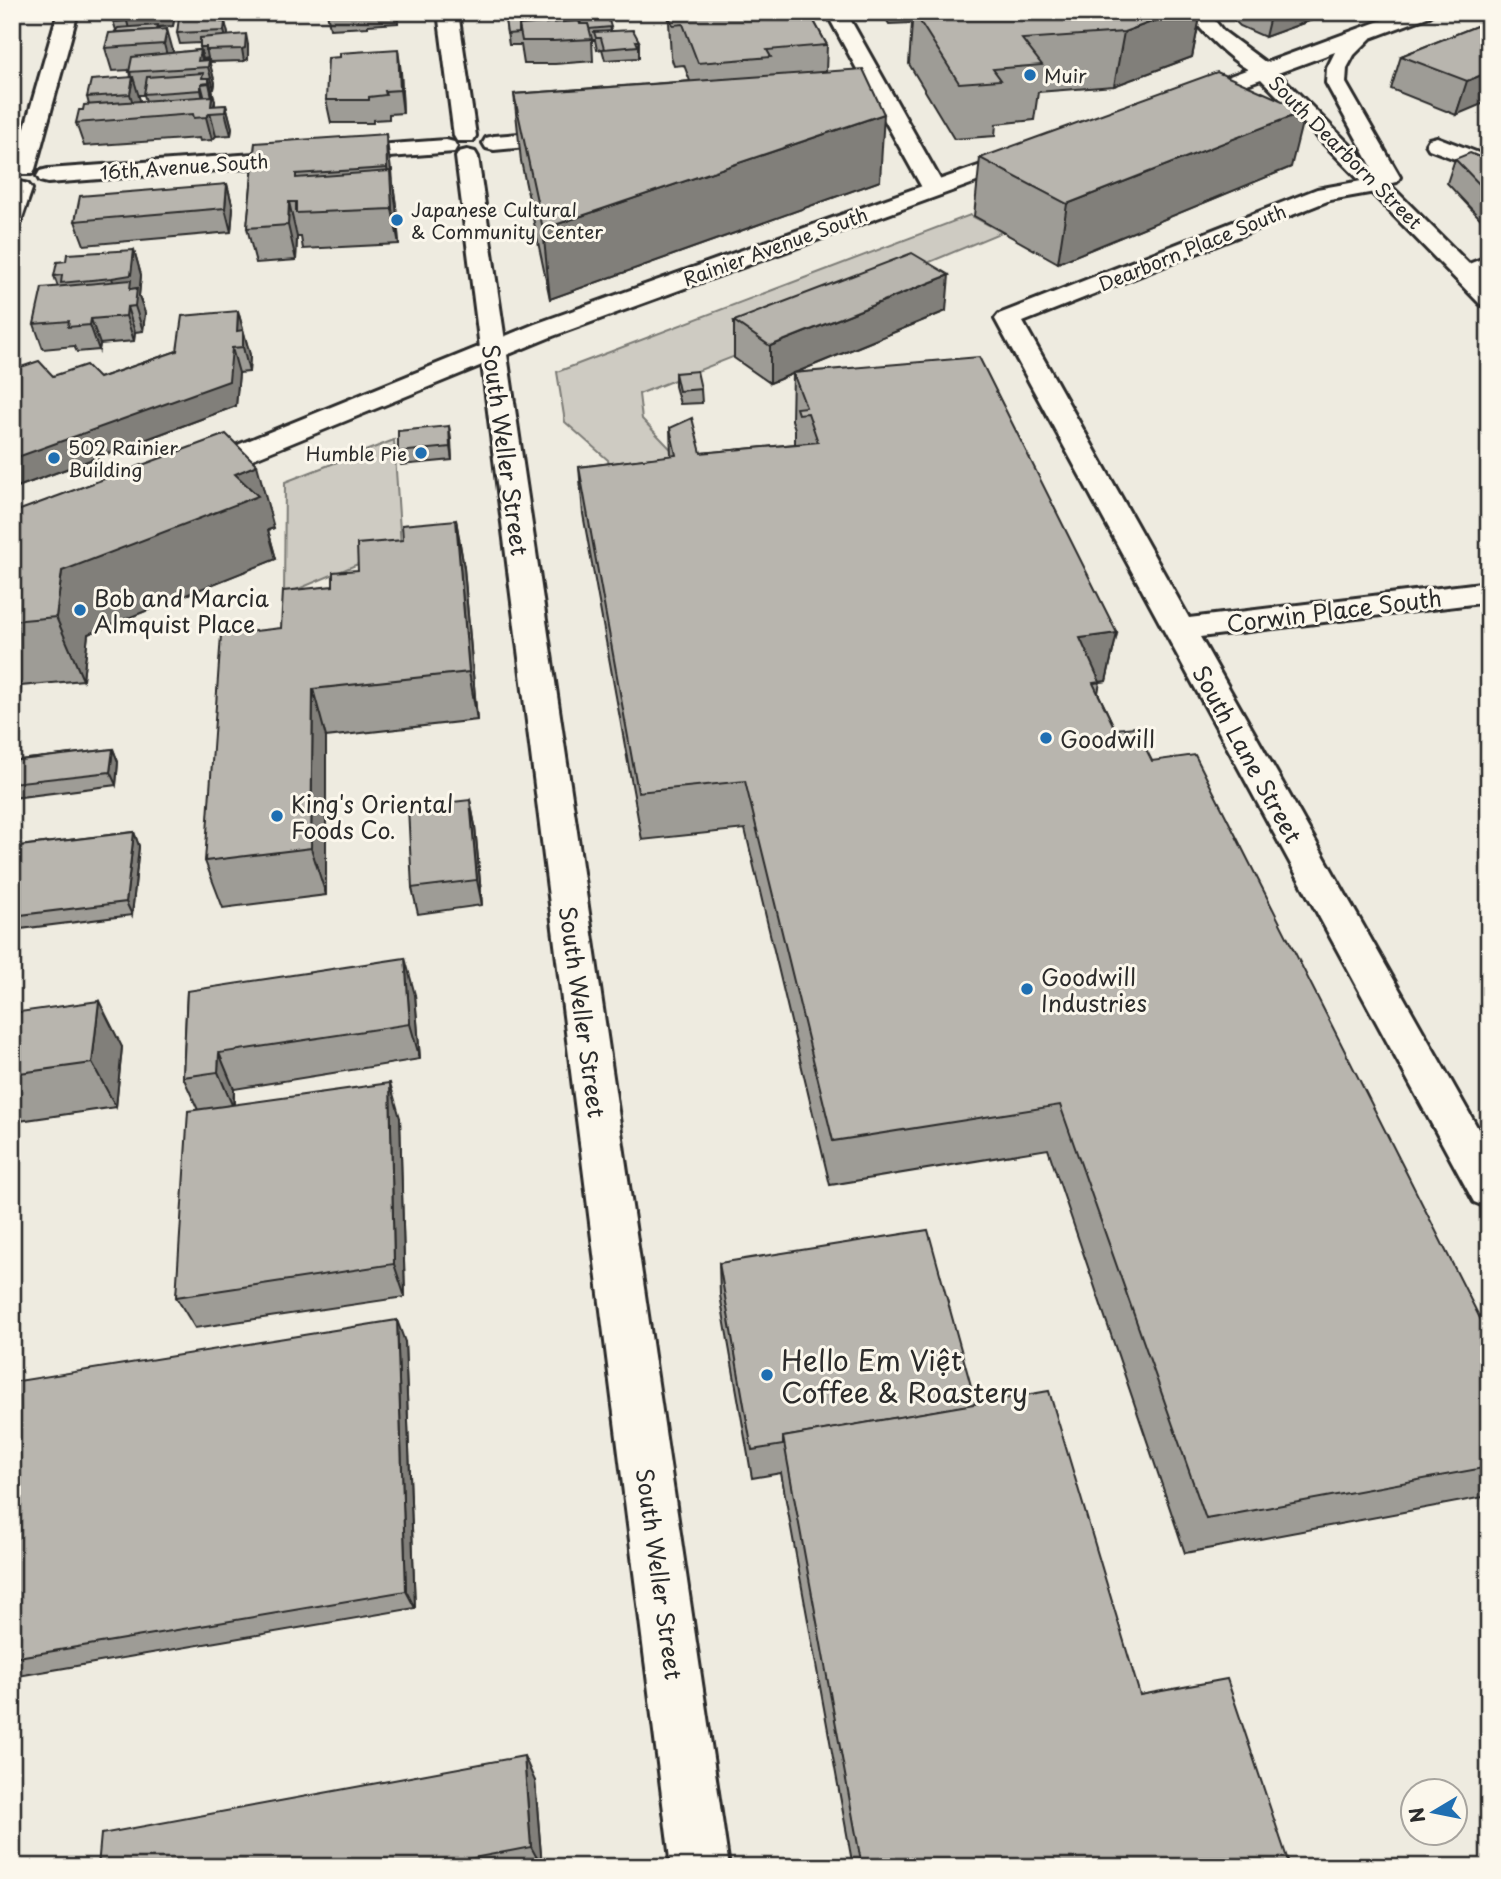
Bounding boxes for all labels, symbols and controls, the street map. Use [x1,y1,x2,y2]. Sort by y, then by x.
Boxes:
place label: Muir [1044,61,1087,89]
marker: Muir [1022,67,1038,83]
street label: South Dearborn Street [1263,69,1429,235]
street label: 16th Avenue South [99,146,269,186]
place label: Japanese Cultural & Community Center [411,195,603,245]
street label: Dearborn Place South [1094,197,1290,297]
street label: Rainier Avenue South [679,200,871,292]
marker: Japanese Cultural & Community Center [389,212,405,228]
street label: South Weller Street [474,342,538,558]
place label: 502 Rainier Building [68,433,178,483]
place label: Humble Pie [306,439,407,467]
marker: Humble Pie [413,445,429,461]
marker: 502 Rainier Building [46,450,62,466]
street label: Corwin Place South [1224,579,1444,641]
place label: Bob and Marcia Almquist Place [94,580,269,641]
marker: Bob and Marcia Almquist Place [72,602,88,618]
street label: South Lane Street [1185,659,1311,849]
place label: Goodwill [1060,721,1155,756]
marker: Goodwill [1038,730,1054,746]
place label: King's Oriental Foods Co. [291,786,453,847]
marker: King's Oriental Foods Co. [269,808,285,824]
street label: South Weller Street [551,904,615,1120]
place label: Goodwill Industries [1041,959,1147,1020]
marker: Goodwill Industries [1019,981,1035,997]
place label: Hello Em Việt Coffee & Roastery [781,1338,1028,1413]
marker: Hello Em Việt Coffee & Roastery [759,1367,775,1383]
street label: South Weller Street [628,1466,692,1682]
north arrow [1400,1778,1470,1848]
text: N [1401,1805,1431,1825]

